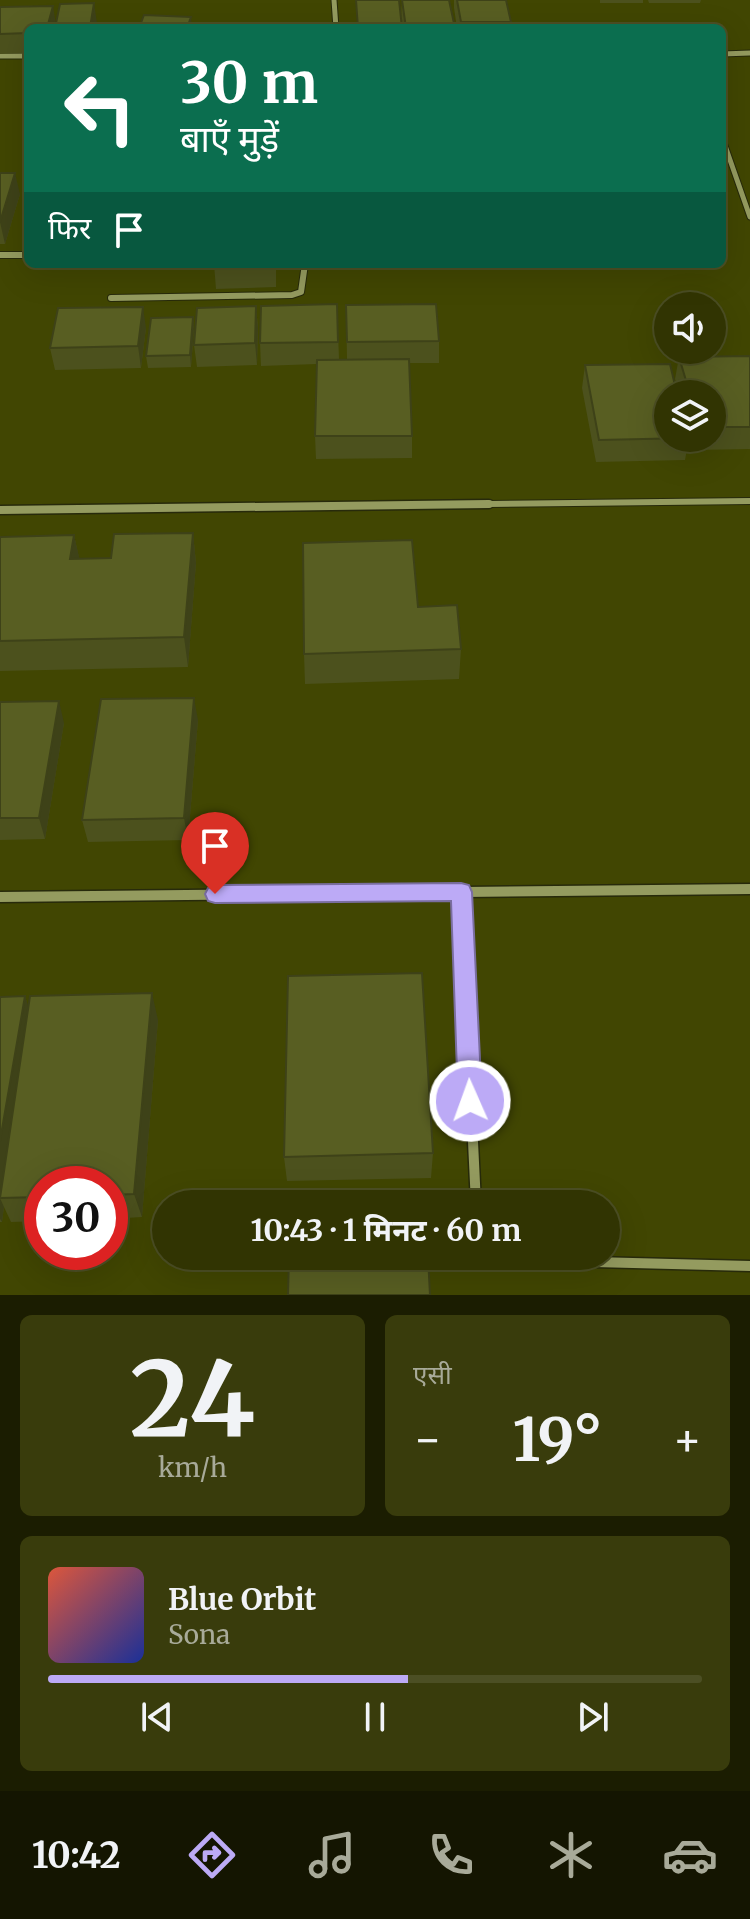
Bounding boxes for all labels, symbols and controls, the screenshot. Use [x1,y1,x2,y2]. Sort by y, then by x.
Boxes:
text: 30 m [180,48,318,118]
icon: left [48,56,152,160]
text: बाएँ मुड़ें [180,117,279,162]
icon: arrive [107,208,151,252]
text: फिर [48,209,91,247]
map controls [654,292,726,452]
button: sound [654,292,726,364]
button: layers [654,380,726,452]
pin [181,812,249,894]
icon: arrive [193,824,237,868]
position arrow [428,1059,512,1143]
speed limit sign: 30 [24,1166,128,1270]
text: 10:43 · 1 मिनट · 60 m [251,1211,522,1249]
text: 24 [130,1334,255,1464]
text: एसी [413,1358,452,1391]
text: 19° [513,1402,603,1477]
text: − [413,1412,442,1467]
text: + [673,1412,702,1467]
text: km/h [158,1451,227,1484]
text: Blue Orbit [168,1580,316,1618]
text: Sona [168,1618,230,1651]
icon: previous [135,1695,179,1739]
icon: pause [353,1695,397,1739]
icon: next [571,1695,615,1739]
icon: directions [184,1827,240,1883]
icon: music [304,1827,360,1883]
icon: phone [423,1827,479,1883]
icon: climate [543,1827,599,1883]
icon: car [662,1827,718,1883]
text: 10:42 [32,1833,121,1878]

